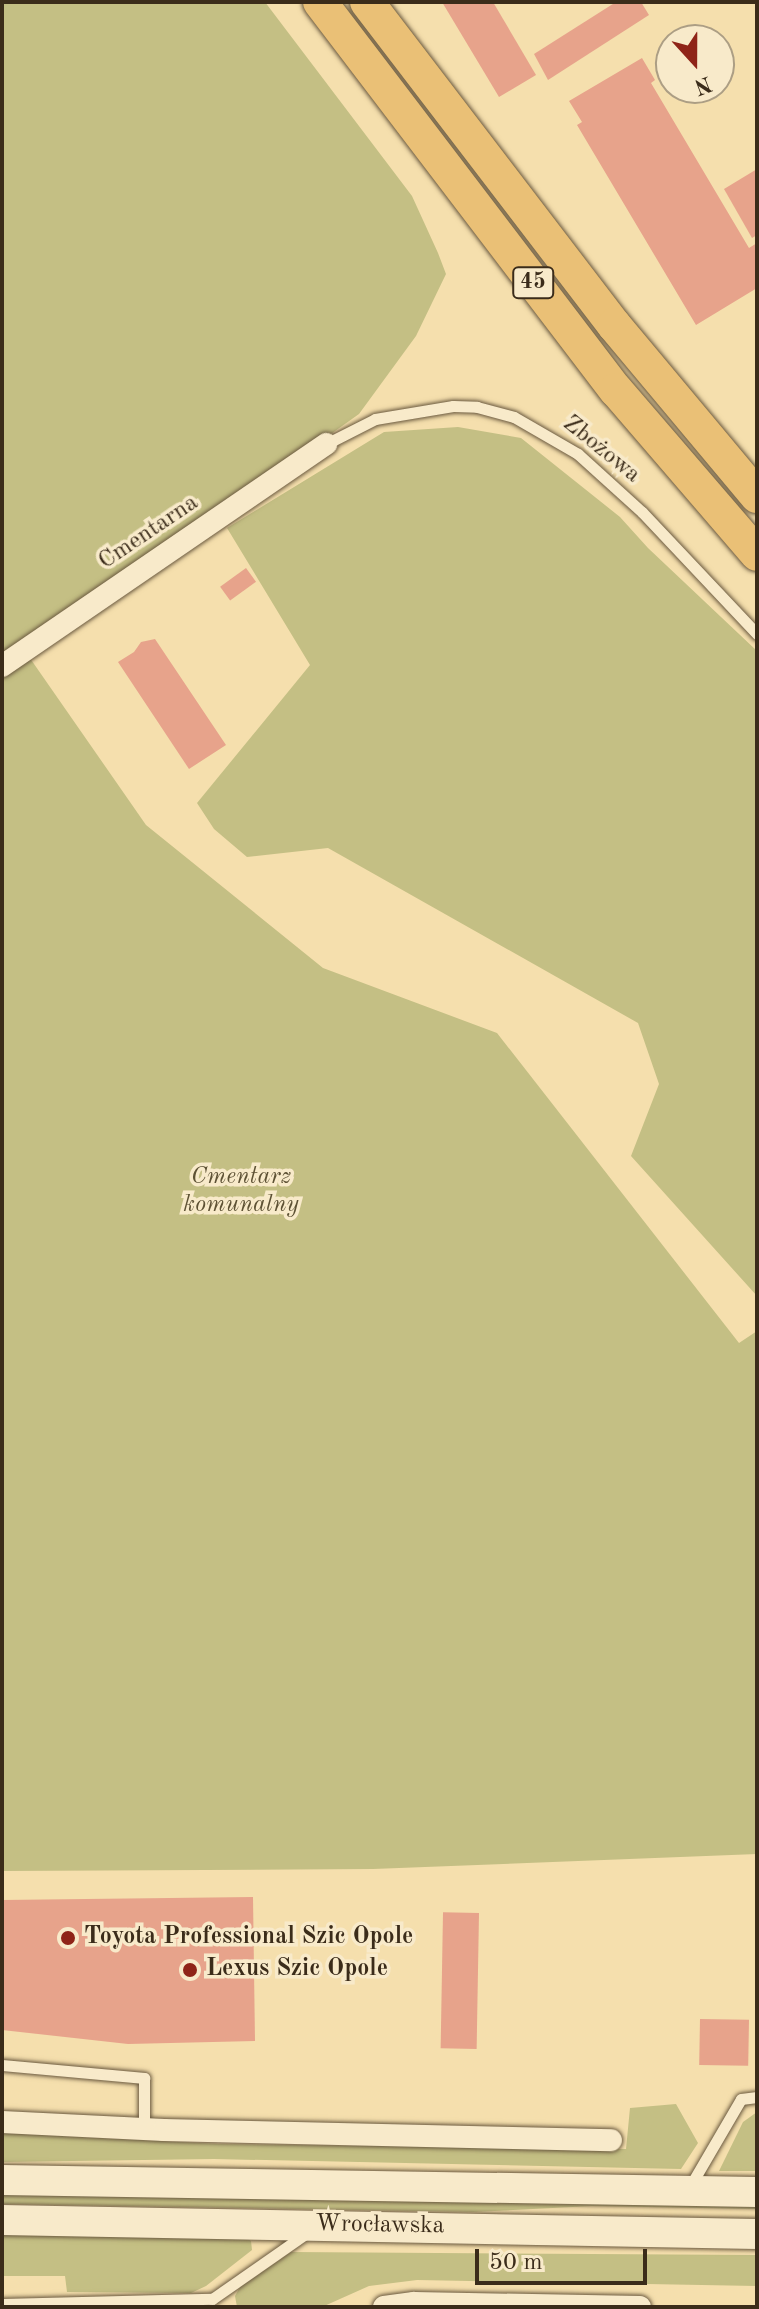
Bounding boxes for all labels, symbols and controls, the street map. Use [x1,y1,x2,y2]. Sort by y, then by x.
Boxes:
north arrow [655,24,735,104]
text: N [691,71,715,98]
road number: 45 [511,265,555,301]
street label: Zbożowa [556,410,646,490]
street label: Cmentarna [94,489,204,577]
park label: Cmentarz komunalny [183,1164,299,1220]
place label: Toyota Professional Szic Opole [84,1924,413,1952]
marker: Toyota Professional Szic Opole [59,1929,77,1947]
place label: Lexus Szic Opole [206,1956,388,1984]
marker: Lexus Szic Opole [181,1961,199,1979]
street label: Wrocławska [315,2210,445,2242]
scale bar [479,2233,651,2283]
text: 50 m [489,2251,543,2275]

